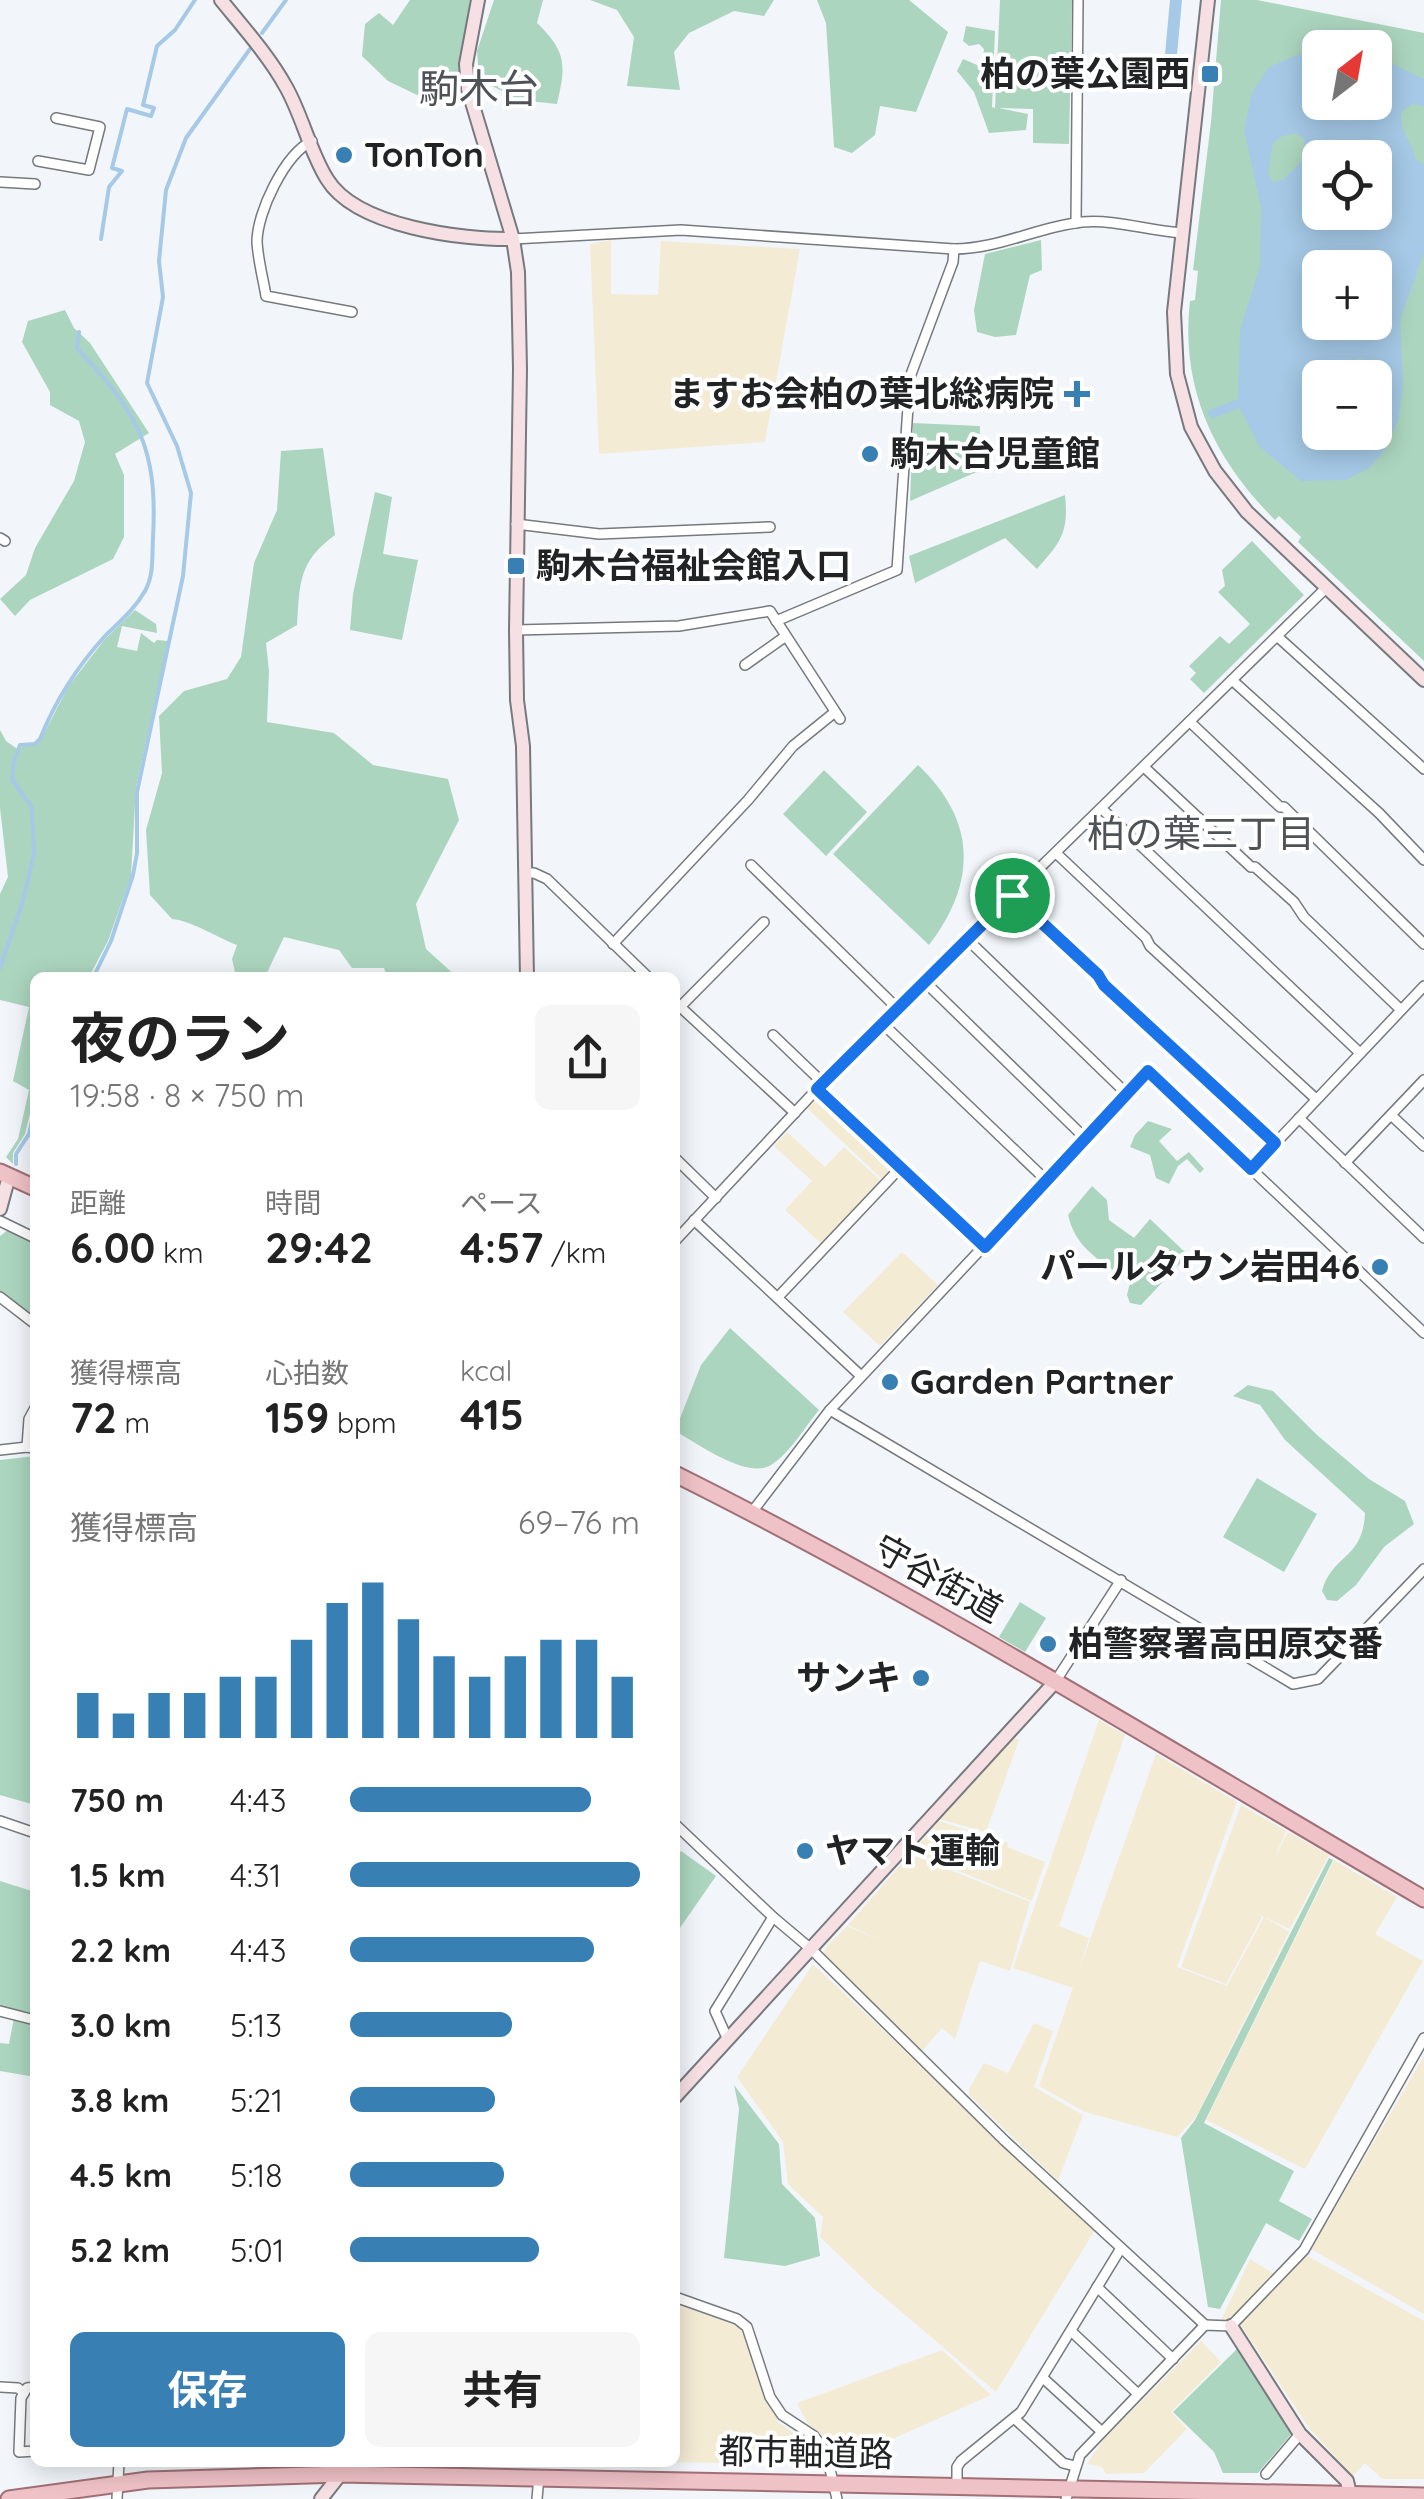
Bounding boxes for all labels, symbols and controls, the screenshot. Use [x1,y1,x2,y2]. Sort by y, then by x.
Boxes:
north arrow [1302,30,1392,120]
map controls [1302,30,1392,450]
place label: 柏の葉公園西 [980,51,1190,95]
district label: 駒木台 [419,63,539,113]
marker: 柏の葉公園西 [1199,63,1221,85]
place label: TonTon [364,132,484,176]
button: locate [1302,140,1392,230]
marker: TonTon [333,144,355,166]
button: + [1302,250,1392,340]
button: − [1302,360,1392,450]
place label: ますお会柏の葉北総病院 [669,371,1054,415]
marker: ますお会柏の葉北総病院 [1064,381,1090,407]
place label: 駒木台児童館 [890,431,1100,475]
marker: 駒木台児童館 [859,443,881,465]
place label: 駒木台福祉会館入口 [536,543,851,587]
marker: 駒木台福祉会館入口 [505,555,527,577]
district label: 柏の葉三丁目 [1087,809,1315,857]
pin [970,853,1055,938]
icon: arrive [985,868,1040,923]
text: 夜のラン [70,1003,290,1072]
button: share [535,1005,640,1110]
text: 19:58 · 8 × 750 m [70,1075,305,1115]
text: 距離 [70,1185,126,1220]
text: 時間 [265,1185,321,1220]
text: ペース [460,1185,543,1220]
text: 6.00 [70,1221,155,1274]
text: 29:42 [265,1221,373,1274]
text: 4:57 [460,1221,543,1274]
text: km [155,1235,203,1270]
text: /km [543,1235,606,1270]
place label: パールタウン岩田46 [1040,1244,1360,1288]
marker: パールタウン岩田46 [1369,1256,1391,1278]
text: kcal [460,1353,512,1388]
text: 獲得標高 [70,1355,182,1390]
text: 心拍数 [265,1355,349,1390]
place label: Garden Partner [910,1359,1174,1403]
marker: Garden Partner [879,1371,901,1393]
text: 415 [460,1388,524,1441]
text: 72 [70,1391,117,1444]
text: 159 [265,1391,329,1444]
text: m [117,1405,150,1440]
text: bpm [329,1405,397,1440]
text: 69–76 m [518,1502,640,1542]
text: 獲得標高 [70,1507,198,1547]
street label: 守谷街道 [867,1525,1010,1631]
place label: 柏警察署高田原交番 [1068,1621,1383,1665]
marker: 柏警察署高田原交番 [1037,1633,1059,1655]
place label: サンキ [796,1655,901,1699]
marker: サンキ [910,1667,932,1689]
text: 750 m [70,1780,164,1820]
text: 4:43 [230,1780,286,1820]
place label: ヤマト運輸 [825,1828,1000,1872]
marker: ヤマト運輸 [794,1840,816,1862]
text: 1.5 km [70,1855,166,1895]
text: 4:31 [230,1855,281,1895]
text: 2.2 km [70,1930,171,1970]
text: 4:43 [230,1930,286,1970]
text: 3.0 km [70,2005,171,2045]
text: 5:13 [230,2005,282,2045]
text: 3.8 km [70,2080,169,2120]
text: 5:21 [230,2080,283,2120]
text: 4.5 km [70,2155,172,2195]
text: 5:18 [230,2155,283,2195]
text: 5.2 km [70,2230,170,2270]
text: 5:01 [230,2230,284,2270]
button: 保存 [70,2332,345,2447]
button: 共有 [365,2332,640,2447]
street label: 都市軸道路 [718,2428,894,2476]

